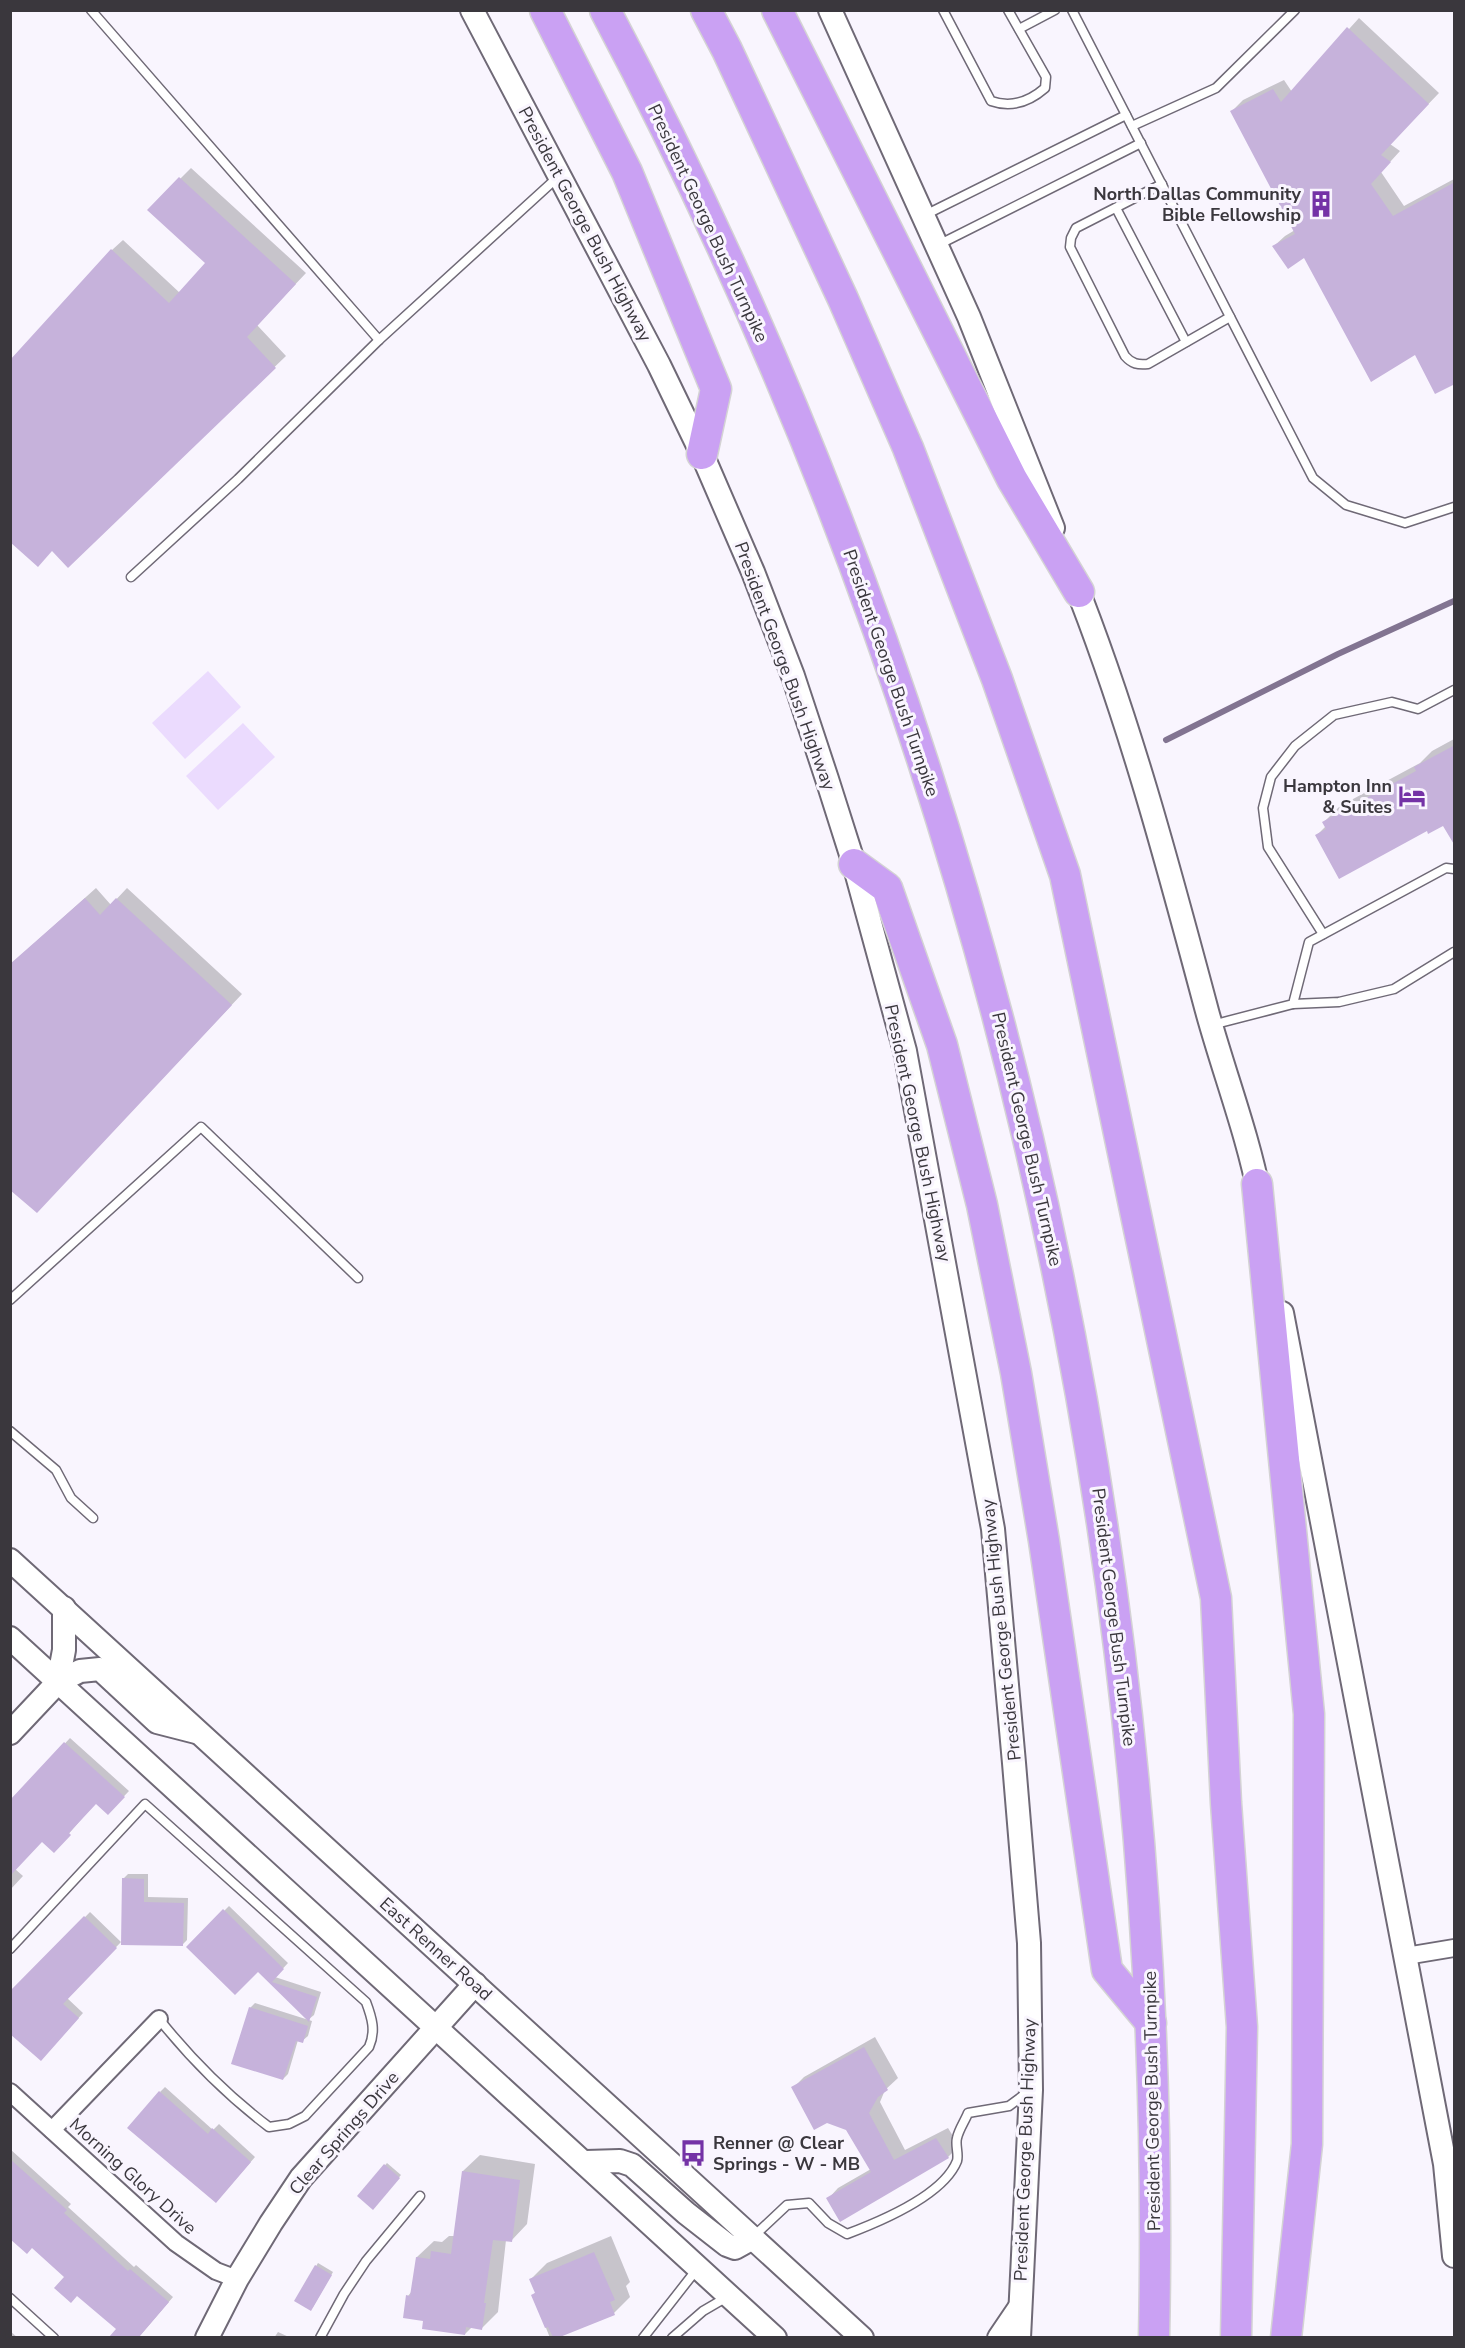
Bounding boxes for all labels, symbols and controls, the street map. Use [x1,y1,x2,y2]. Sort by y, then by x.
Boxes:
street label: President George Bush Turnpike [642,100,774,346]
street label: President George Bush Highway [513,102,658,346]
place label: North Dallas Community Bible Fellowship [1093,182,1302,227]
building icon: North Dallas Community Bible Fellowship [1306,189,1336,219]
street label: President George Bush Highway [729,538,841,794]
street label: President George Bush Turnpike [837,546,945,800]
place label: Hampton Inn & Suites [1283,774,1392,819]
hotel icon: Hampton Inn & Suites [1397,781,1427,811]
street label: President George Bush Highway [879,1002,957,1265]
street label: President George Bush Turnpike [986,1010,1068,1268]
street label: President George Bush Turnpike [1086,1487,1142,1747]
street label: President George Bush Highway [975,1497,1027,1762]
street label: East Renner Road [375,1892,497,2006]
street label: President George Bush Turnpike [1138,1971,1166,2231]
street label: President George Bush Highway [1008,2017,1042,2282]
street label: Clear Springs Drive [284,2066,404,2200]
street label: Morning Glory Drive [64,2112,202,2240]
place label: Renner @ Clear Springs - W - MB [713,2131,860,2176]
bus stop icon: Renner @ Clear Springs - W - MB [678,2138,708,2168]

